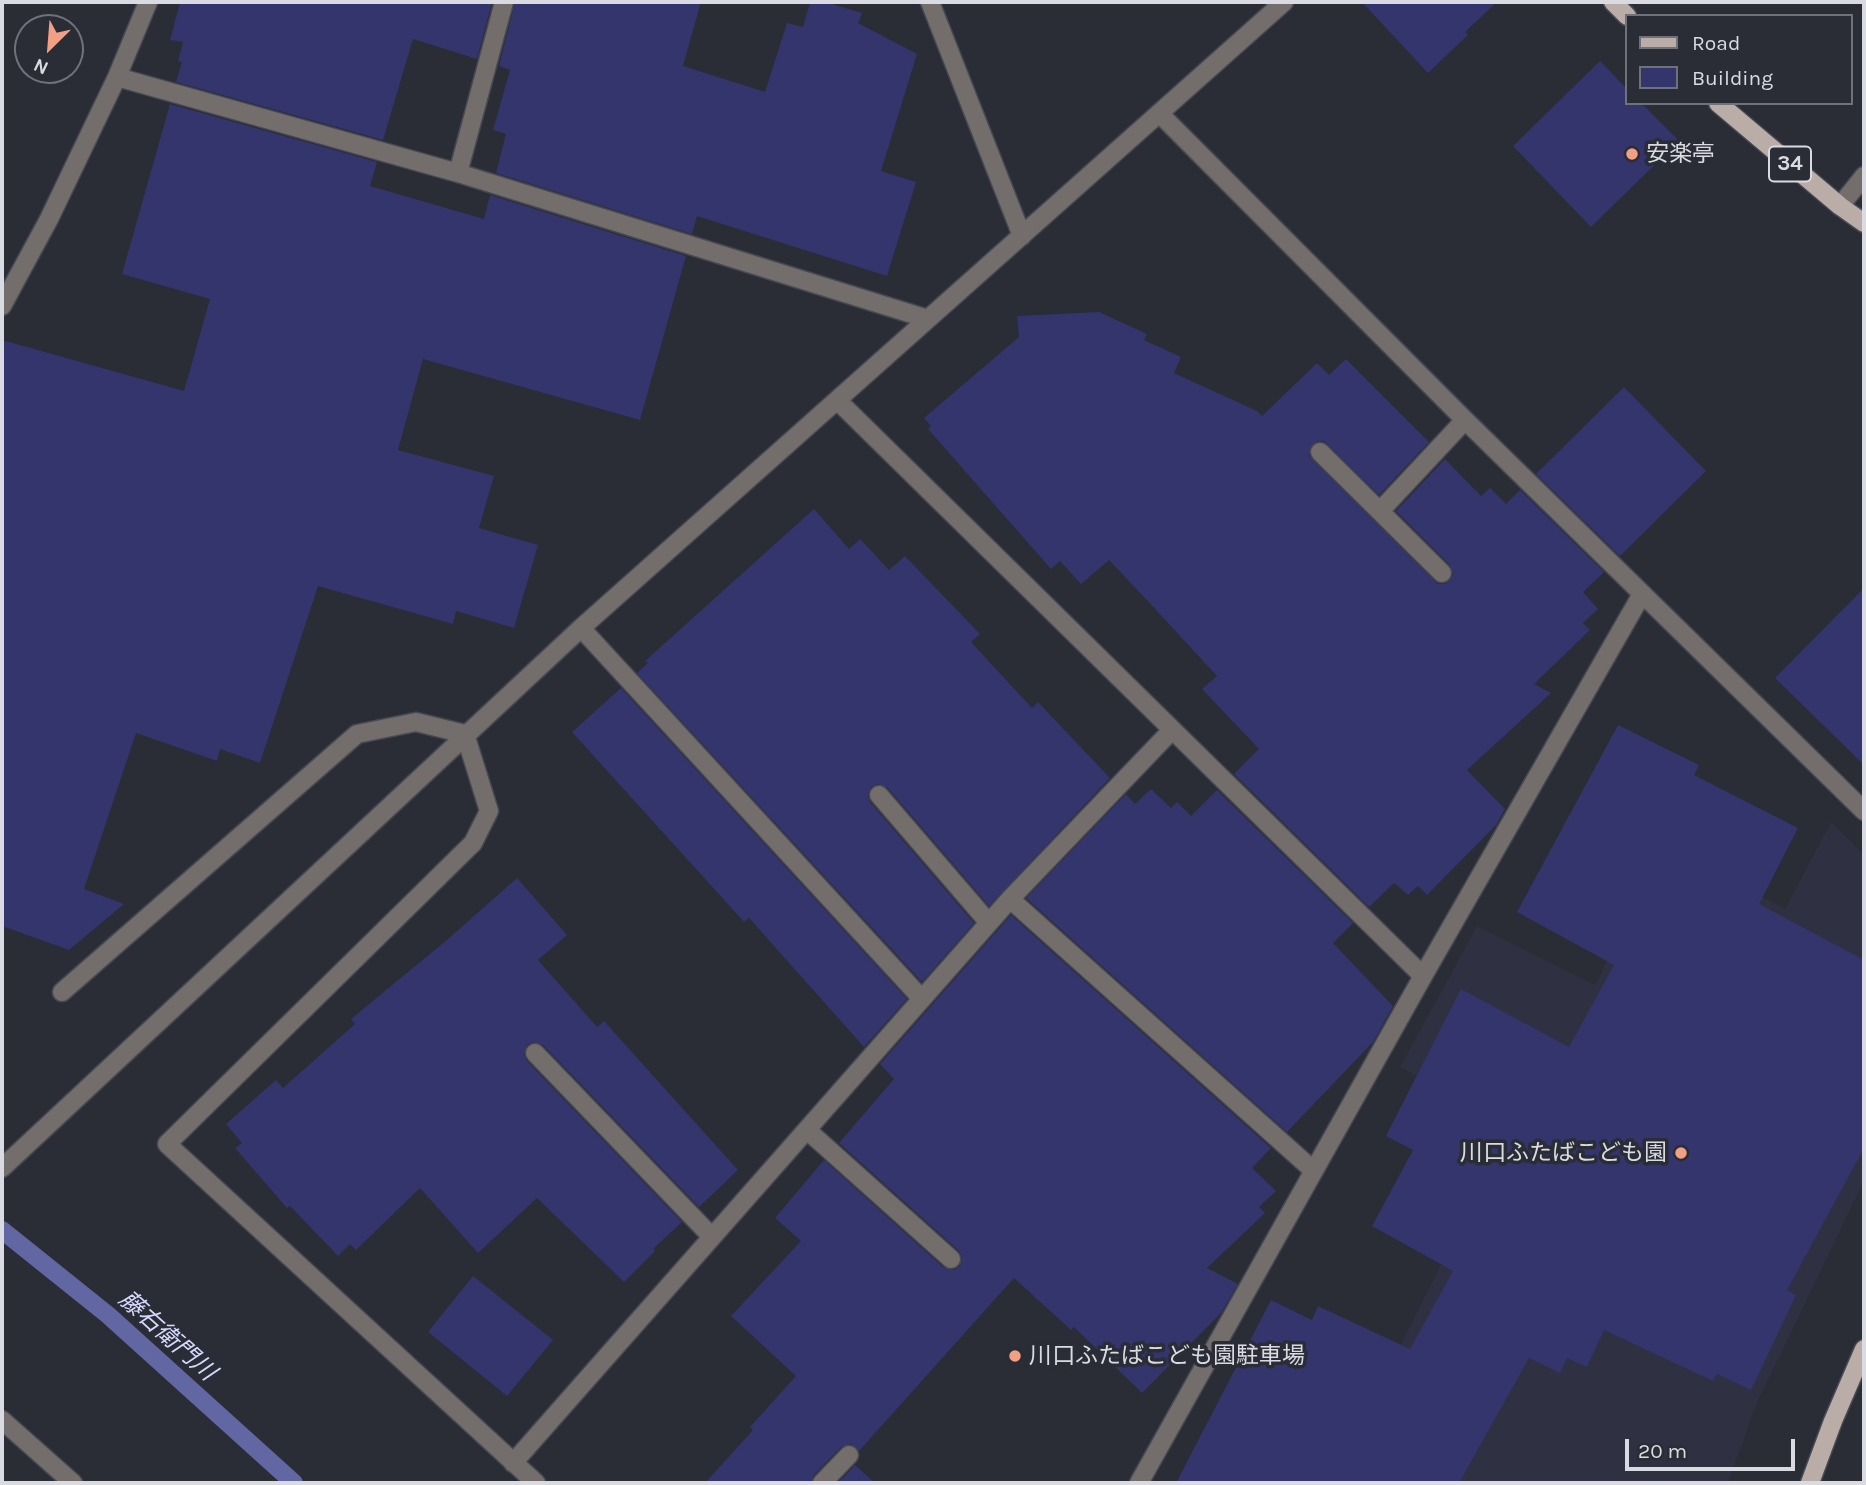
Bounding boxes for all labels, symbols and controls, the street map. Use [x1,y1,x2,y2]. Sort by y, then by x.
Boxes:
north arrow [14,14,84,84]
legend [1624,14,1852,105]
text: Road [1692,31,1740,55]
text: N [30,53,52,79]
text: Building [1692,66,1773,90]
place label: 安楽亭 [1646,140,1715,168]
marker: 安楽亭 [1624,146,1640,162]
road number: 34 [1769,146,1811,182]
place label: 川口ふたばこども園 [1460,1139,1667,1167]
marker: 川口ふたばこども園 [1673,1145,1689,1161]
water label: 藤右衛門川 [113,1285,221,1387]
place label: 川口ふたばこども園駐車場 [1029,1342,1305,1370]
marker: 川口ふたばこども園駐車場 [1007,1348,1023,1364]
scale bar [1628,1426,1798,1470]
text: 20 m [1638,1439,1687,1463]

